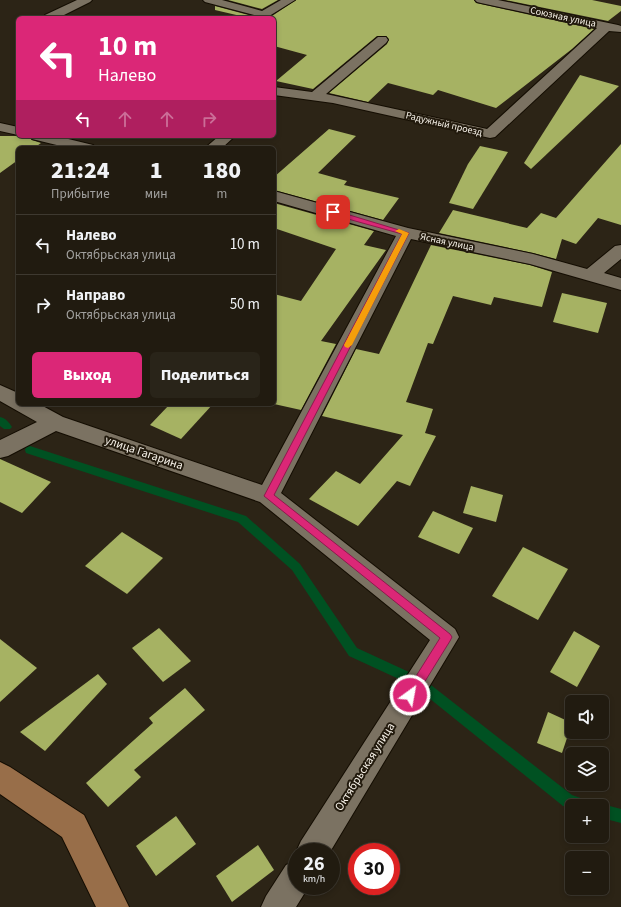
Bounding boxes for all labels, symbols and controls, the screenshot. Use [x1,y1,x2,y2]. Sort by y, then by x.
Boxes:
street label: Союзная улица [529,3,597,31]
text: 10 m [98,26,157,66]
icon: left [32,32,84,84]
text: Налево [98,63,156,88]
icon: left [72,108,94,130]
icon: ahead [114,108,136,130]
icon: ahead [156,108,178,130]
icon: right [198,108,220,130]
street label: Радужный проезд [404,108,484,140]
text: 21:24 [51,153,110,188]
text: 1 [150,153,163,188]
text: 180 [203,153,241,188]
text: Прибытие [51,185,110,203]
text: мин [145,185,168,203]
text: m [216,185,227,203]
pin [316,195,350,229]
icon: arrive [322,201,344,223]
text: Налево [66,225,117,246]
street label: Ясная улица [419,229,475,255]
icon: left [32,234,54,256]
text: 10 m [230,234,260,255]
text: Октябрьская улица [66,246,176,264]
text: Направо [66,285,125,306]
icon: right [32,294,54,316]
text: 50 m [230,294,260,315]
text: Октябрьская улица [66,306,176,324]
button: Выход [32,352,142,398]
button: Поделиться [150,352,260,398]
street label: улица Гагарина [103,432,185,474]
position arrow [389,674,431,716]
map controls [565,695,609,895]
button: sound [565,695,609,739]
street label: Октябрьская улица [331,719,399,815]
button: layers [565,747,609,791]
button: + [565,799,609,843]
speed limit sign: 30 [348,843,400,895]
text: 26 [303,850,325,878]
button: − [565,851,609,895]
text: km/h [303,872,325,886]

